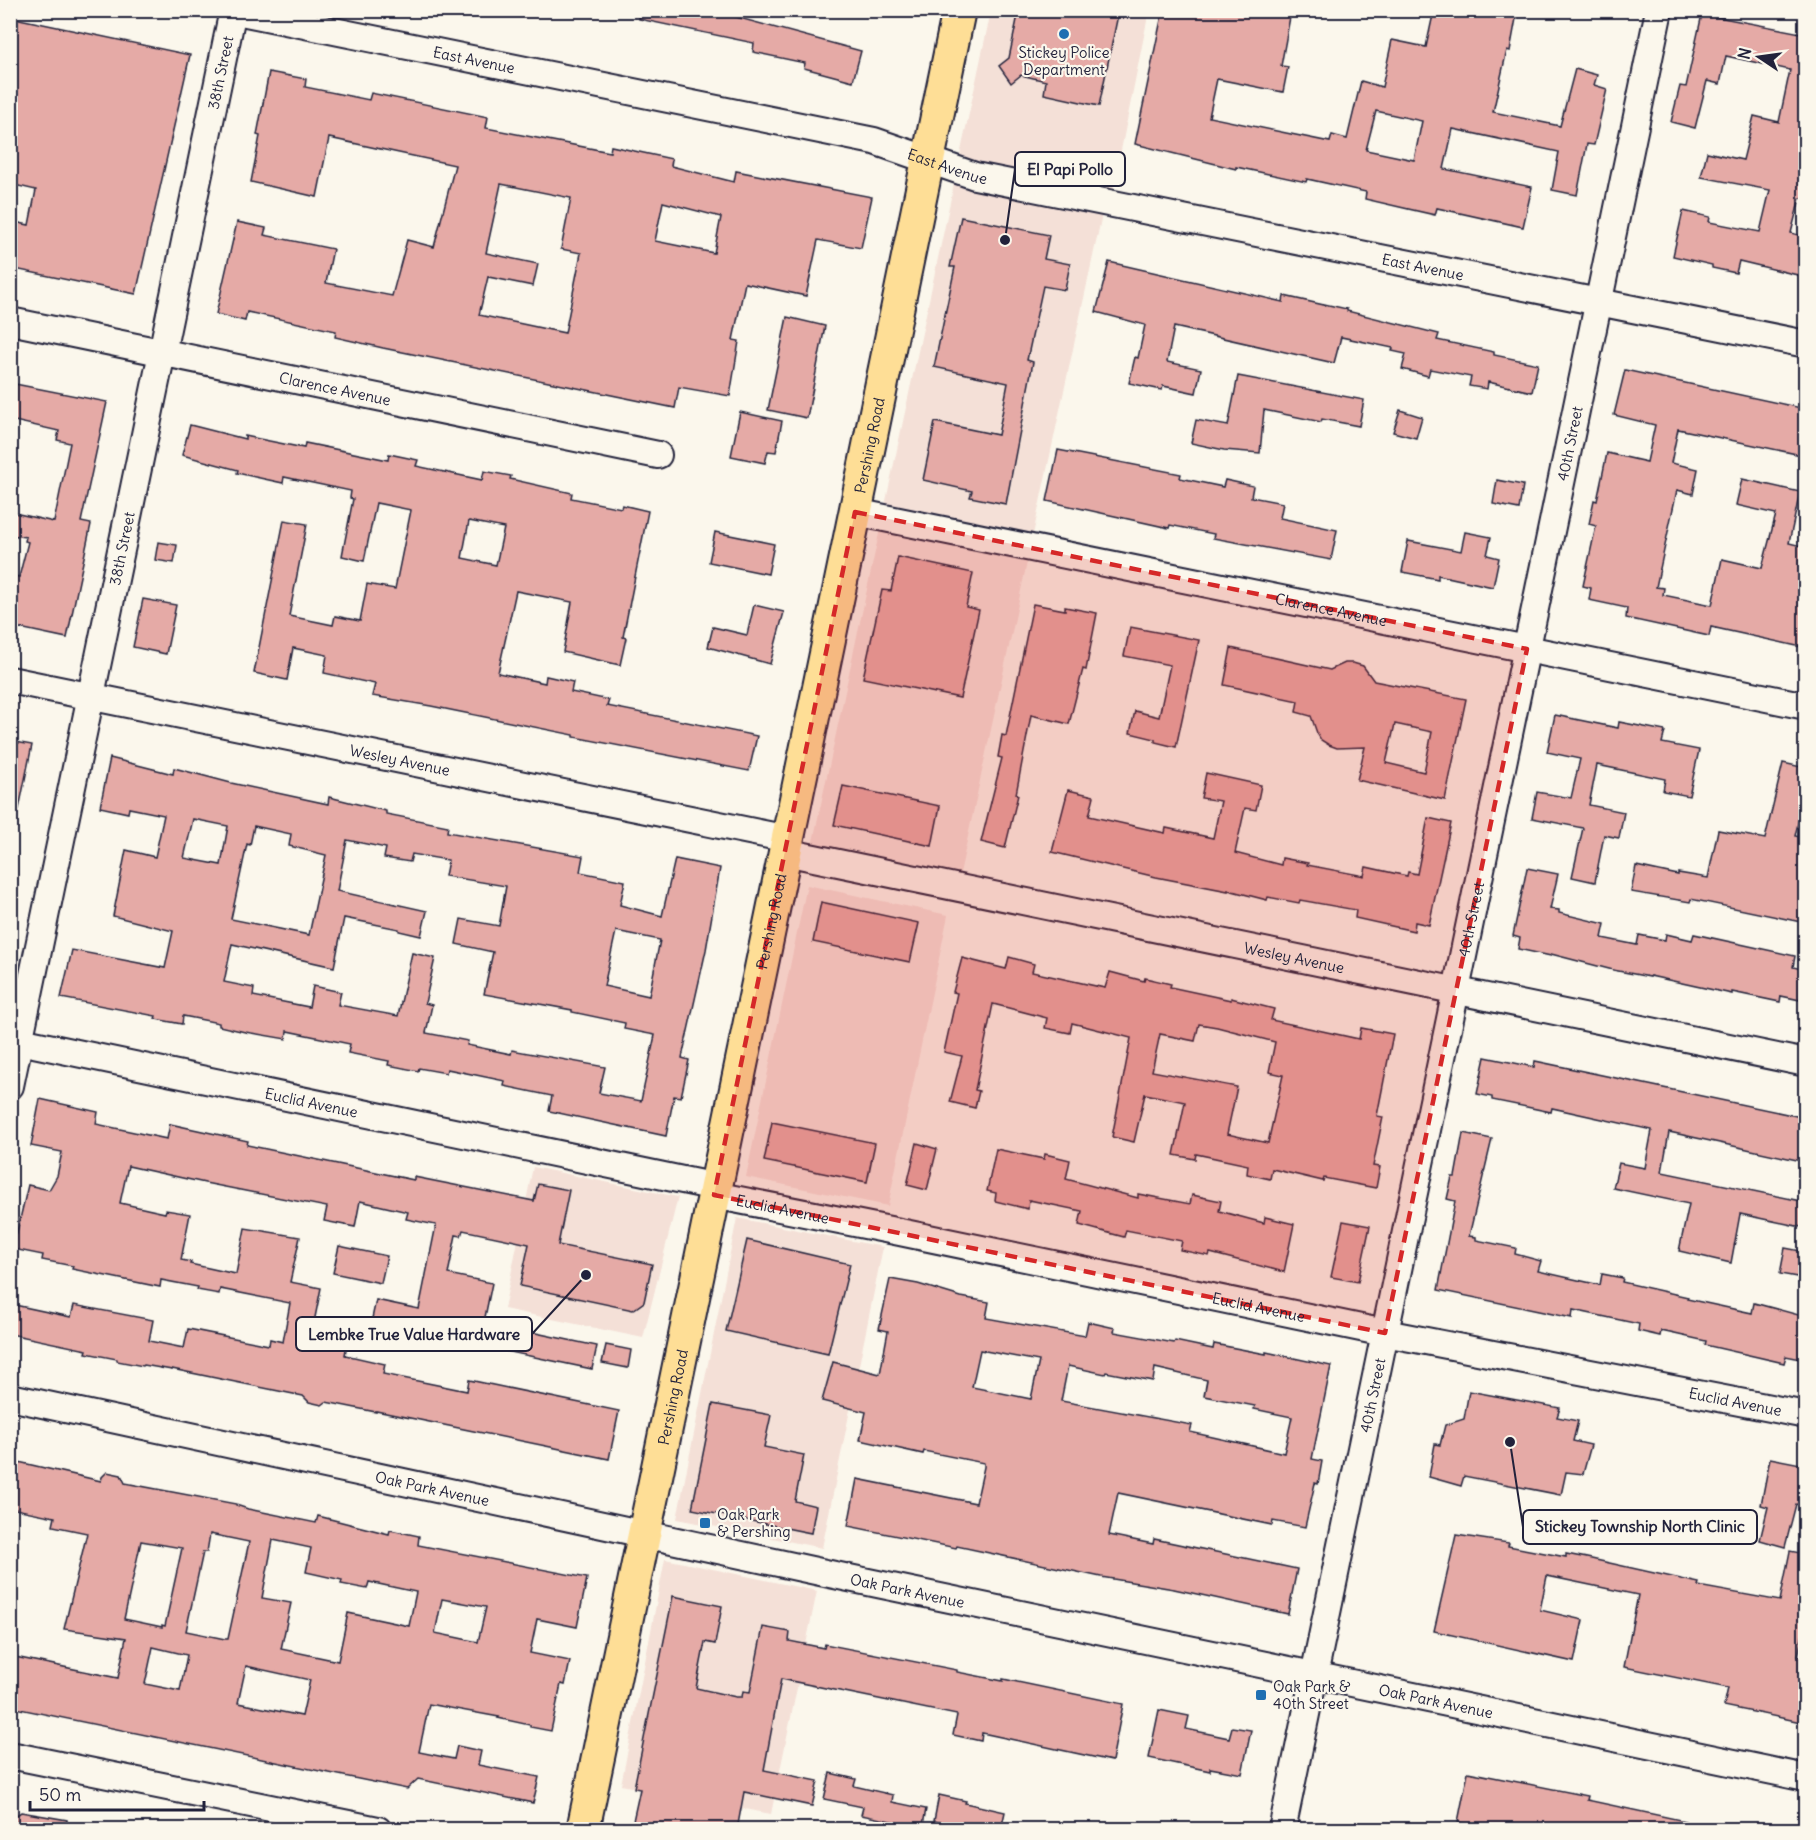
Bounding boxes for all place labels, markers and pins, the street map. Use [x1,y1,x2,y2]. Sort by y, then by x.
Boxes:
marker: Stickey Police Department [1057,27,1071,41]
place label: Stickey Police Department [1018,43,1110,79]
callout: El Papi Pollo [1015,152,1125,186]
callout: Lembke True Value Hardware [296,1317,532,1351]
place label: Oak Park & Pershing [717,1505,791,1541]
callout: Stickey Township North Clinic [1523,1510,1757,1544]
marker: Oak Park & Pershing [698,1516,712,1530]
place label: Oak Park & 40th Street [1273,1677,1351,1713]
marker: Oak Park & 40th Street [1254,1688,1268,1702]

